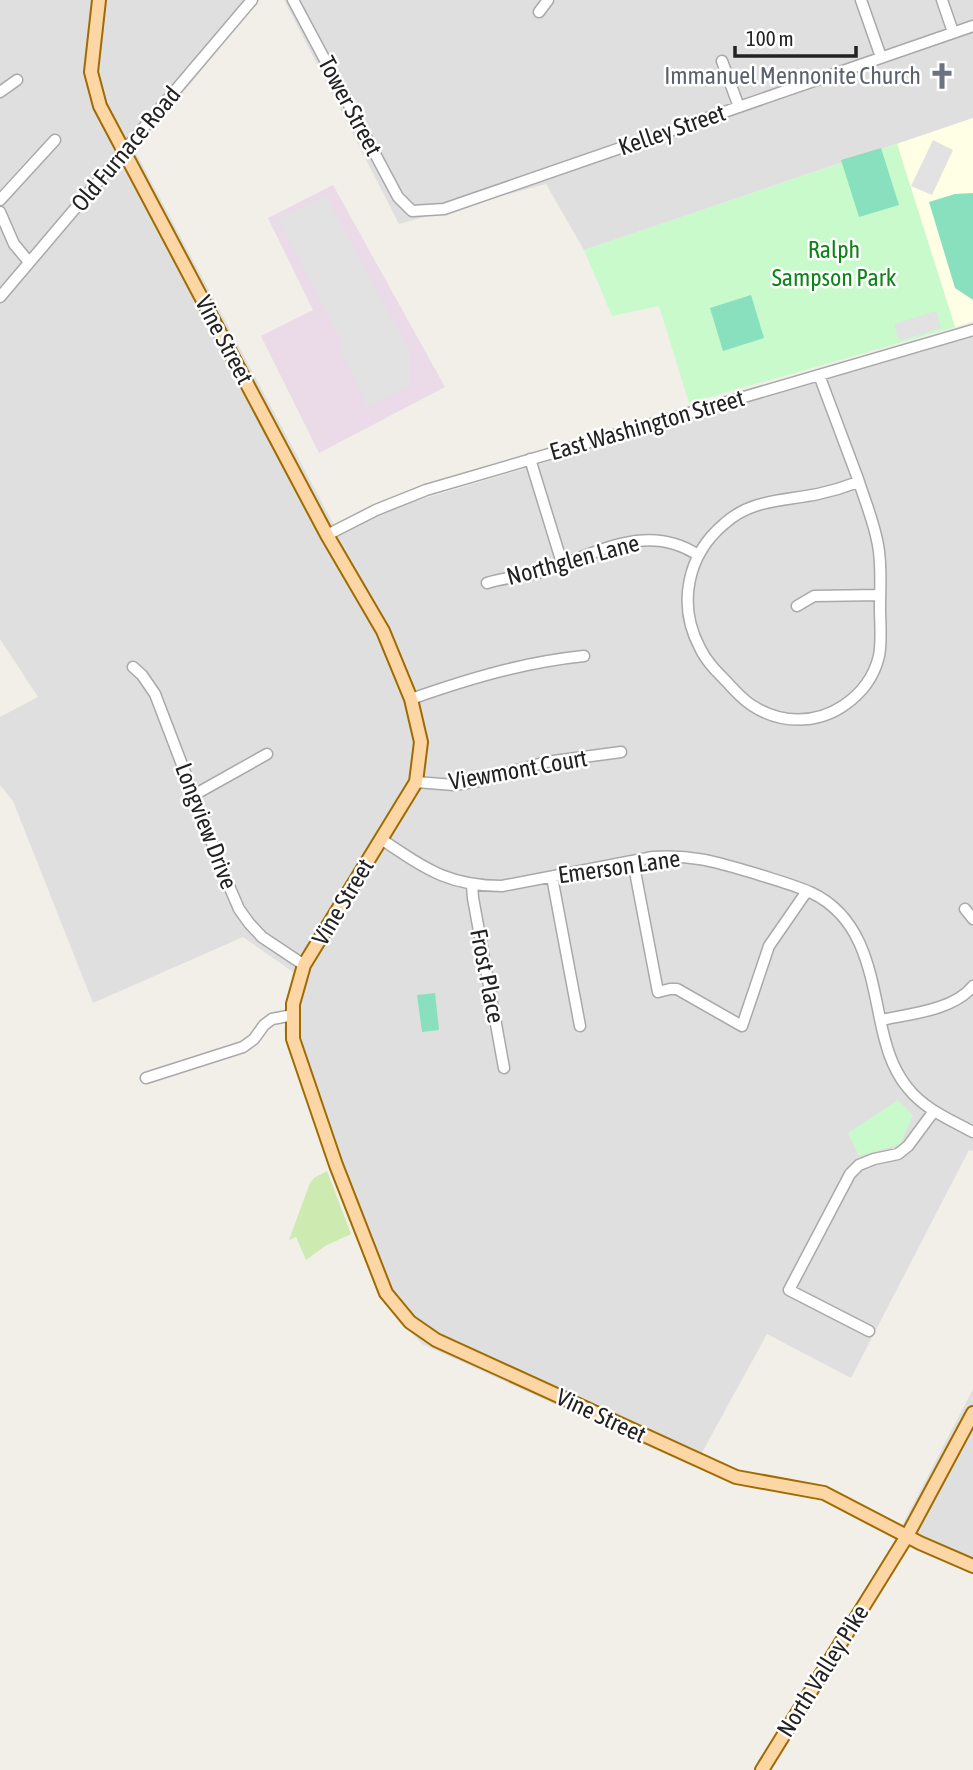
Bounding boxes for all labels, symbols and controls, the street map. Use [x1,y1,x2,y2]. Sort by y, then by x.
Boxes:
scale bar [735,14,856,58]
text: 100 m [746,26,794,50]
street label: Tower Street [313,52,388,160]
church icon: Immanuel Mennonite Church [927,61,957,91]
place label: Immanuel Mennonite Church [664,62,921,89]
street label: Old Furnace Road [66,81,186,217]
street label: Kelley Street [615,99,729,160]
park label: Ralph Sampson Park [772,236,897,291]
street label: Vine Street [190,291,259,388]
street label: East Washington Street [547,384,747,465]
street label: Northglen Lane [504,529,642,590]
street label: Viewmont Court [447,744,589,795]
street label: Longview Drive [170,759,243,893]
street label: Emerson Lane [556,845,682,888]
street label: Vine Street [306,854,379,950]
street label: Frost Place [465,927,510,1025]
street label: Vine Street [552,1383,650,1448]
street label: North Valley Pike [771,1600,874,1742]

